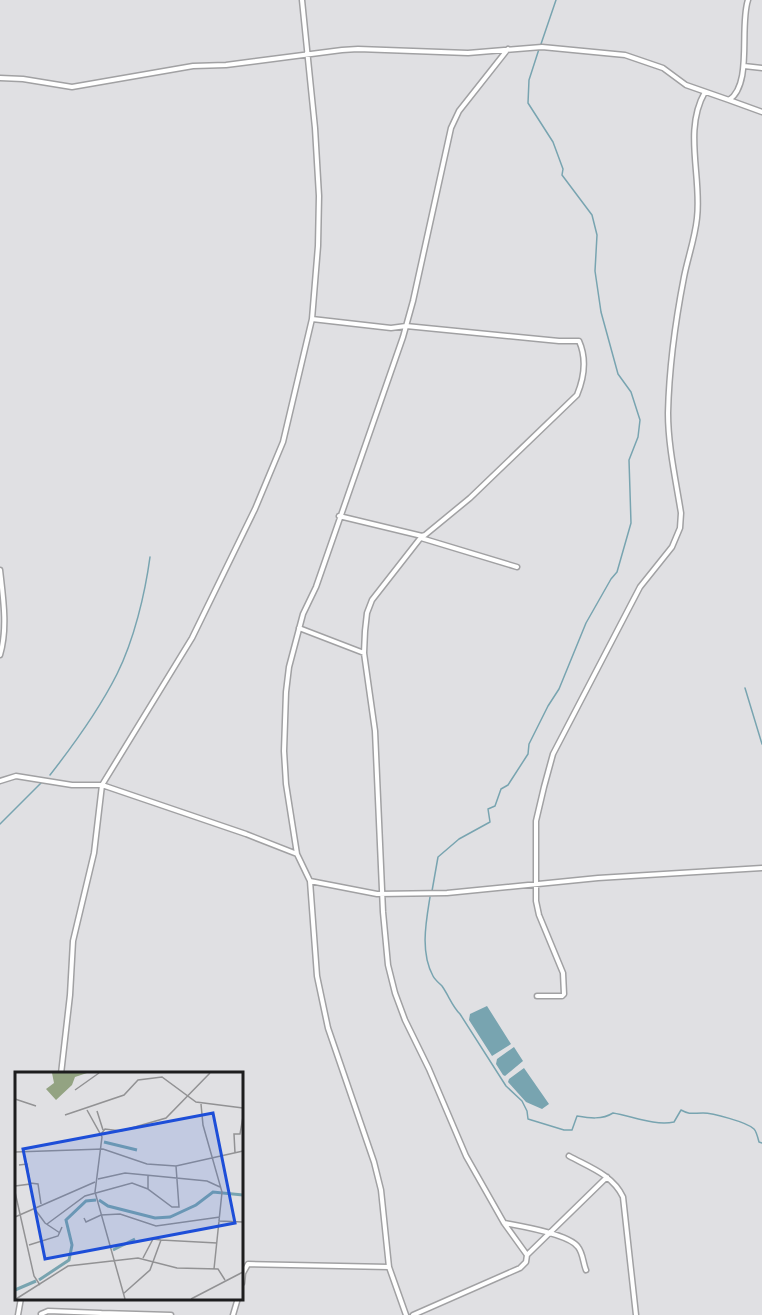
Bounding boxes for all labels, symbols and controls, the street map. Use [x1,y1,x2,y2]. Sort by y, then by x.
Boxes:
inset map [15,1072,243,1300]

